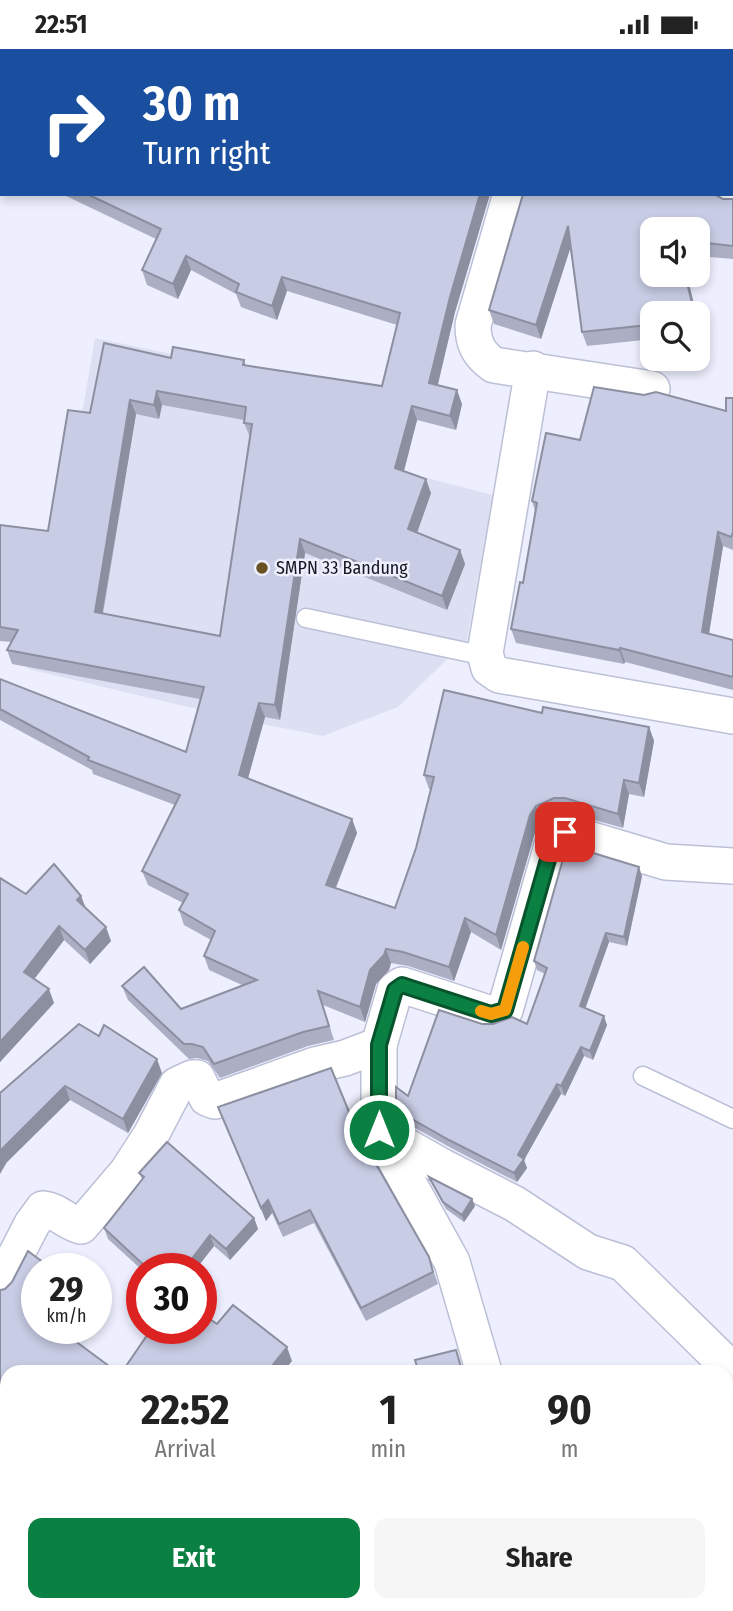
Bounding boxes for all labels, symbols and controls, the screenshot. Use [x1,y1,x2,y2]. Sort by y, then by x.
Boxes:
text: 22:51 [35,9,88,40]
text: 30 m [143,74,241,133]
icon: right [28,77,119,168]
text: Turn right [143,134,270,172]
map controls [640,217,710,371]
button: sound [640,217,710,287]
button: search [640,301,710,371]
place label: SMPN 33 Bandung [276,557,408,579]
marker: SMPN 33 Bandung [254,560,270,576]
pin [535,802,595,862]
icon: arrive [546,813,584,851]
position arrow [342,1093,416,1167]
speed limit sign: 30 [126,1253,217,1344]
text: 29 [49,1268,84,1310]
text: km/h [46,1305,87,1327]
text: 22:52 [141,1385,230,1435]
text: 1 [379,1385,397,1435]
text: 90 [547,1385,592,1435]
text: Arrival [155,1435,216,1463]
text: min [371,1435,406,1463]
text: m [561,1435,578,1463]
button: Exit [28,1518,360,1598]
button: Share [374,1518,705,1598]

